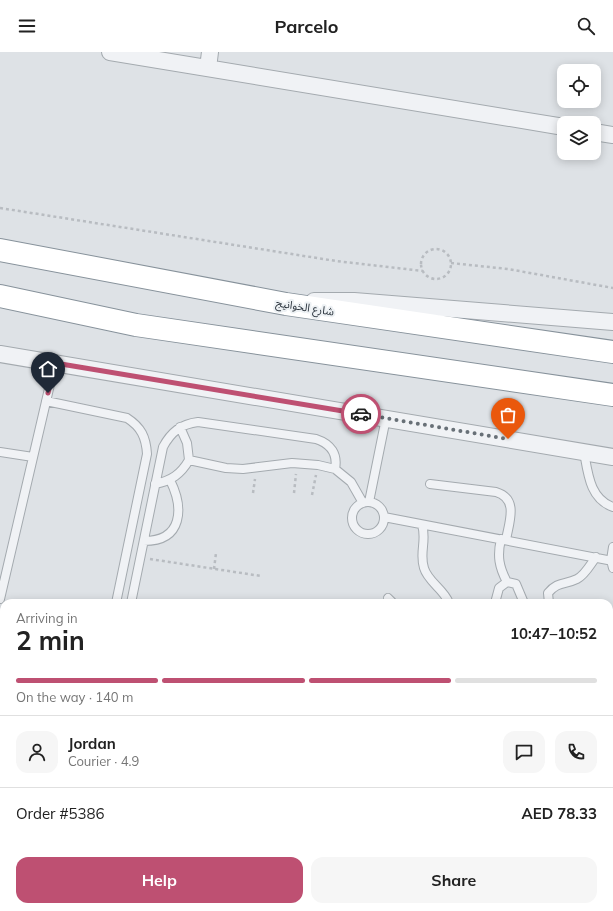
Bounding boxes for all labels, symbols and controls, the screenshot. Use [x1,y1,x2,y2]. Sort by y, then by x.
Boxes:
icon: menu [16,15,38,37]
text: Parcelo [275,15,338,38]
icon: search [575,15,597,37]
map controls [557,64,601,160]
button: locate [557,64,601,108]
button: layers [557,116,601,160]
street label: شارع الخوانيج [275,295,336,320]
pin [31,352,65,393]
icon: home [37,358,59,380]
courier [341,394,381,434]
pin [491,398,525,439]
icon: car [350,403,372,425]
icon: bag [497,404,519,426]
text: Arriving in [16,610,78,626]
text: 2 min [16,624,85,657]
text: 10:47–10:52 [510,624,597,643]
text: On the way · 140 m [16,689,133,705]
button: person [16,731,58,773]
button: chat [503,731,545,773]
button: phone [555,731,597,773]
text: Jordan [68,734,116,753]
text: Courier · 4.9 [68,753,139,769]
text: Order #5386 [16,804,104,823]
text: AED 78.33 [522,804,597,823]
button: Help [16,857,303,903]
button: Share [311,857,597,903]

